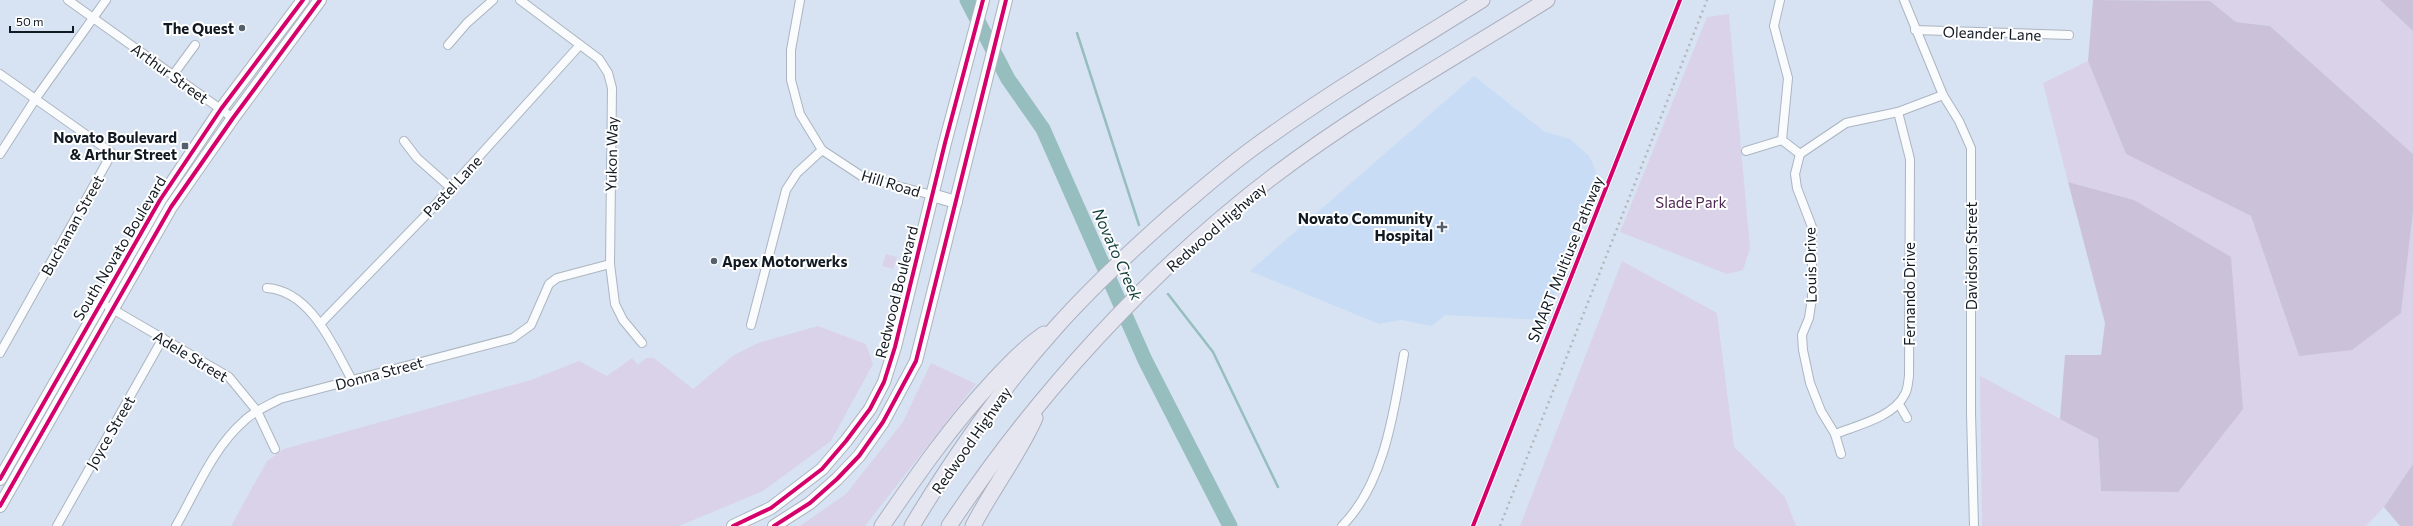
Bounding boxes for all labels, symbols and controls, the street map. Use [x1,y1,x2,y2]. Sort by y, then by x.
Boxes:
scale bar [10,8,73,34]
text: 50 m [16,14,44,28]
place label: The Quest [163,19,234,37]
street label: Oleander Lane [1942,22,2042,44]
marker: The Quest [237,23,247,33]
street label: Arthur Street [128,39,212,107]
street label: Yukon Way [601,116,621,192]
place label: Novato Boulevard & Arthur Street [53,128,177,163]
marker: Novato Boulevard & Arthur Street [180,141,190,151]
street label: Pastel Lane [419,151,485,221]
street label: Hill Road [859,166,923,200]
street label: Buchanan Street [37,172,107,278]
street label: South Novato Boulevard [69,172,169,324]
street label: SMART Multiuse Pathway [1523,173,1607,345]
street label: Redwood Highway [1162,179,1270,275]
park label: Slade Park [1655,193,1727,211]
street label: Davidson Street [1962,202,1980,310]
water label: Novato Creek [1089,205,1147,303]
place label: Novato Community Hospital [1298,209,1434,244]
marker: Novato Community Hospital [1436,221,1448,233]
street label: Redwood Boulevard [871,224,921,360]
street label: Louis Drive [1800,227,1820,303]
street label: Fernando Drive [1900,242,1918,346]
place label: Apex Motorwerks [722,252,847,270]
marker: Apex Motorwerks [709,256,719,266]
street label: Adele Street [151,327,231,385]
street label: Donna Street [333,353,425,393]
street label: Redwood Highway [927,383,1015,497]
street label: Joyce Street [82,392,138,472]

